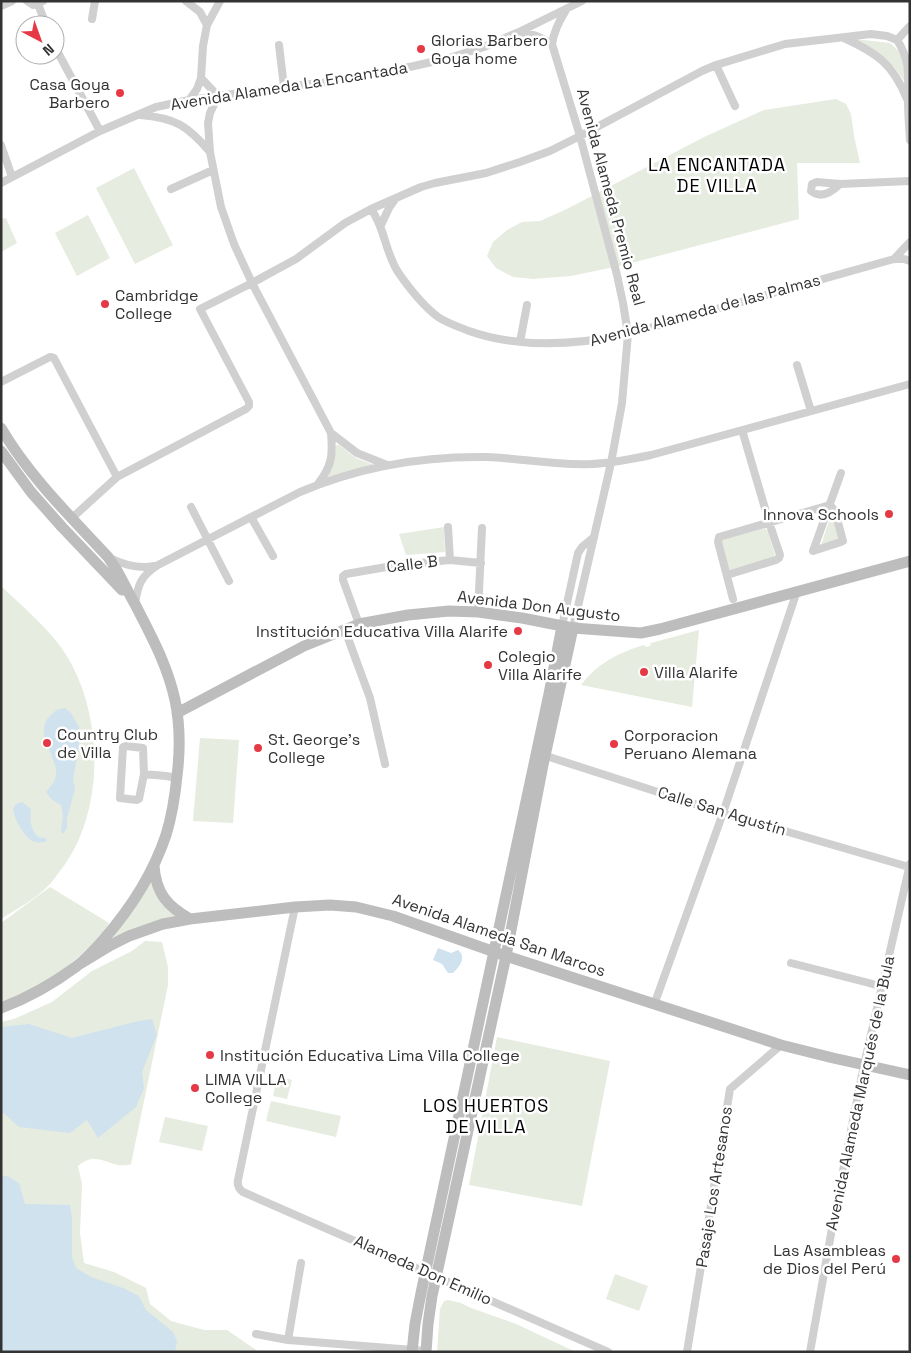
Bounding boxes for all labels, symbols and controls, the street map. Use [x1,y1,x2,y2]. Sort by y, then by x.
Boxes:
north arrow [15,15,65,65]
place label: Glorias Barbero Goya home [431,30,548,69]
text: N [39,40,58,60]
marker: Glorias Barbero Goya home [415,43,427,55]
street label: Avenida Alameda La Encantada [169,57,409,115]
place label: Casa Goya Barbero [29,74,110,113]
street label: Avenida Alameda Premio Real [572,86,650,308]
marker: Casa Goya Barbero [114,87,126,99]
district label: LA ENCANTADA DE VILLA [648,153,786,197]
street label: Avenida Alameda de las Palmas [587,269,823,351]
place label: Cambridge College [115,285,199,324]
marker: Cambridge College [99,298,111,310]
place label: Innova Schools [763,504,879,525]
marker: Innova Schools [883,508,895,520]
street label: Calle B [385,550,439,578]
street label: Avenida Don Augusto [456,586,622,626]
place label: Institución Educativa Villa Alarife [256,621,508,642]
marker: Institución Educativa Villa Alarife [512,625,524,637]
place label: Colegio Villa Alarife [498,646,582,685]
marker: Colegio Villa Alarife [482,659,494,671]
place label: Villa Alarife [654,662,738,683]
marker: Villa Alarife [638,666,650,678]
place label: Country Club de Villa [57,724,158,763]
place label: Corporacion Peruano Alemana [624,725,757,764]
place label: St. George's College [268,729,360,768]
marker: Country Club de Villa [41,737,53,749]
marker: Corporacion Peruano Alemana [608,738,620,750]
marker: St. George's College [252,742,264,754]
street label: Calle San Agustín [655,782,789,840]
street label: Avenida Alameda San Marcos [390,889,608,981]
street label: Avenida Alameda Marqués de la Bula [821,954,899,1232]
place label: Institución Educativa Lima Villa College [220,1045,520,1066]
marker: Institución Educativa Lima Villa College [204,1049,216,1061]
place label: LIMA VILLA College [205,1069,287,1108]
marker: LIMA VILLA College [189,1082,201,1094]
district label: LOS HUERTOS DE VILLA [423,1094,549,1138]
street label: Pasaje Los Artesanos [691,1105,737,1269]
street label: Alameda Don Emilio [351,1230,495,1310]
place label: Las Asambleas de Dios del Perú [763,1240,886,1279]
marker: Las Asambleas de Dios del Perú [890,1253,902,1265]

